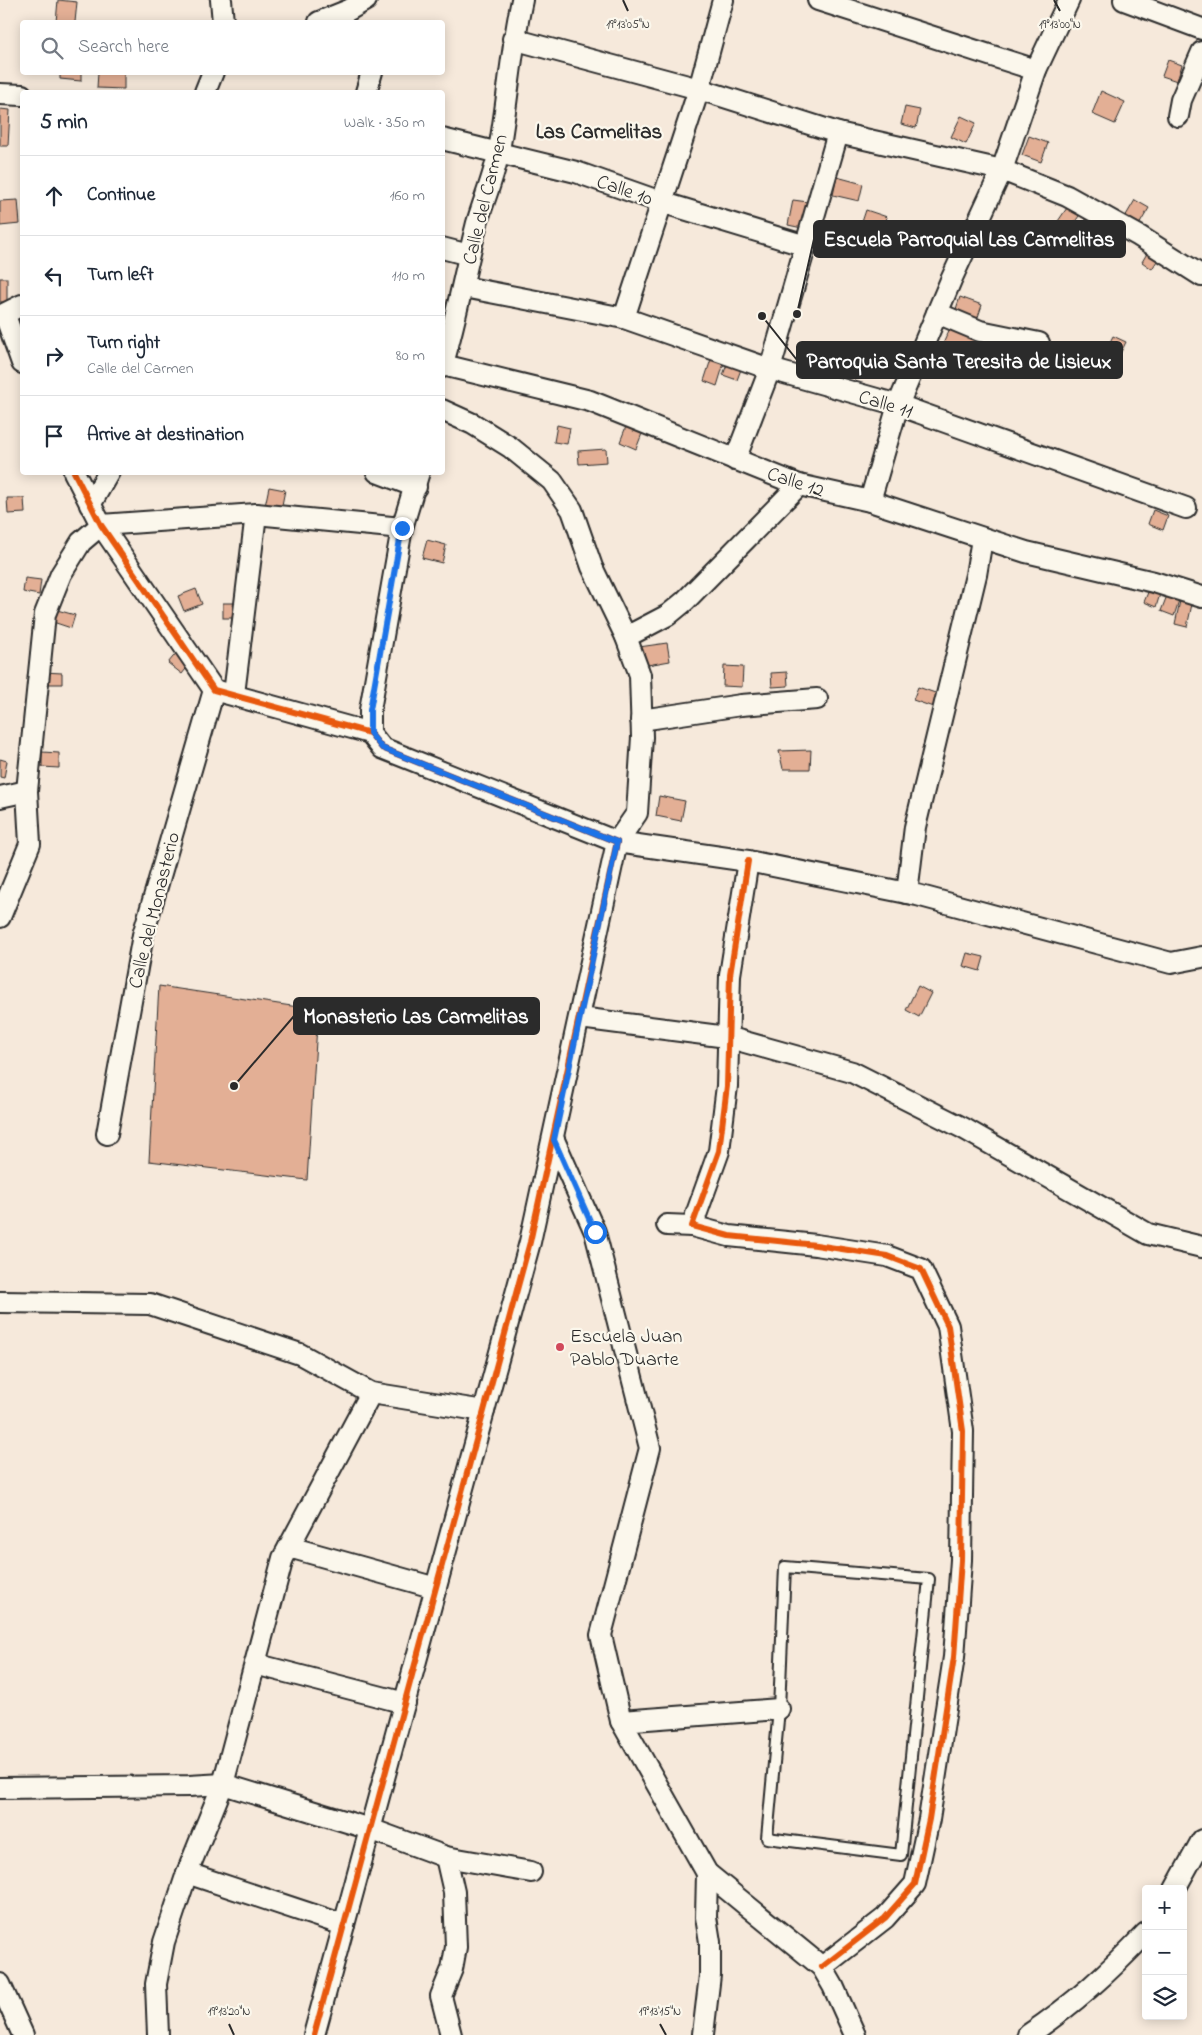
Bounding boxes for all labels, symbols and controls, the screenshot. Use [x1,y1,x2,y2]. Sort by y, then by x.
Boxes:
text: 19°13'05"N [606,16,650,34]
text: 19°13'00"N [1039,16,1081,34]
search box [20,20,445,75]
icon: search [38,34,66,62]
text: Search here [78,34,169,61]
text: 5 min [40,108,88,138]
text: Walk · 350 m [344,111,425,135]
district label: Las Carmelitas [536,118,663,148]
street label: Calle del Carmen [456,131,517,268]
street label: Calle 10 [592,168,656,215]
icon: ahead [40,182,68,210]
text: Continue [87,182,155,209]
text: 160 m [390,184,425,208]
callout: Escuela Parroquial Las Carmelitas [814,221,1125,257]
text: Escuela Parroquial Las Carmelitas [823,226,1115,256]
icon: left [40,262,68,290]
text: Turn left [87,262,154,289]
text: 110 m [391,264,425,288]
text: Turn right [87,330,160,357]
icon: right [40,342,68,370]
callout: Parroquia Santa Teresita de Lisieux [797,342,1122,378]
text: 80 m [396,344,425,368]
text: Parroquia Santa Teresita de Lisieux [807,348,1111,378]
text: Calle del Carmen [87,357,194,381]
street label: Calle 11 [855,383,916,427]
icon: arrive [40,422,68,450]
text: Arrive at destination [87,422,244,449]
street label: Calle 12 [763,461,828,506]
route end [391,517,414,540]
street label: Calle del Monasterio [122,829,189,992]
callout: Monasterio Las Carmelitas [294,998,539,1034]
text: Monasterio Las Carmelitas [303,1003,529,1033]
route start [584,1221,607,1244]
place label: Escuela Juan Pablo Duarte [570,1323,683,1375]
marker: Escuela Juan Pablo Duarte [554,1341,566,1353]
map controls [1142,1885,1187,2020]
button: + [1142,1885,1187,1930]
button: − [1142,1930,1187,1975]
button: layers [1142,1975,1187,2020]
text: 19°13'20"N [208,2003,250,2021]
text: 19°13'15"N [639,2003,681,2021]

